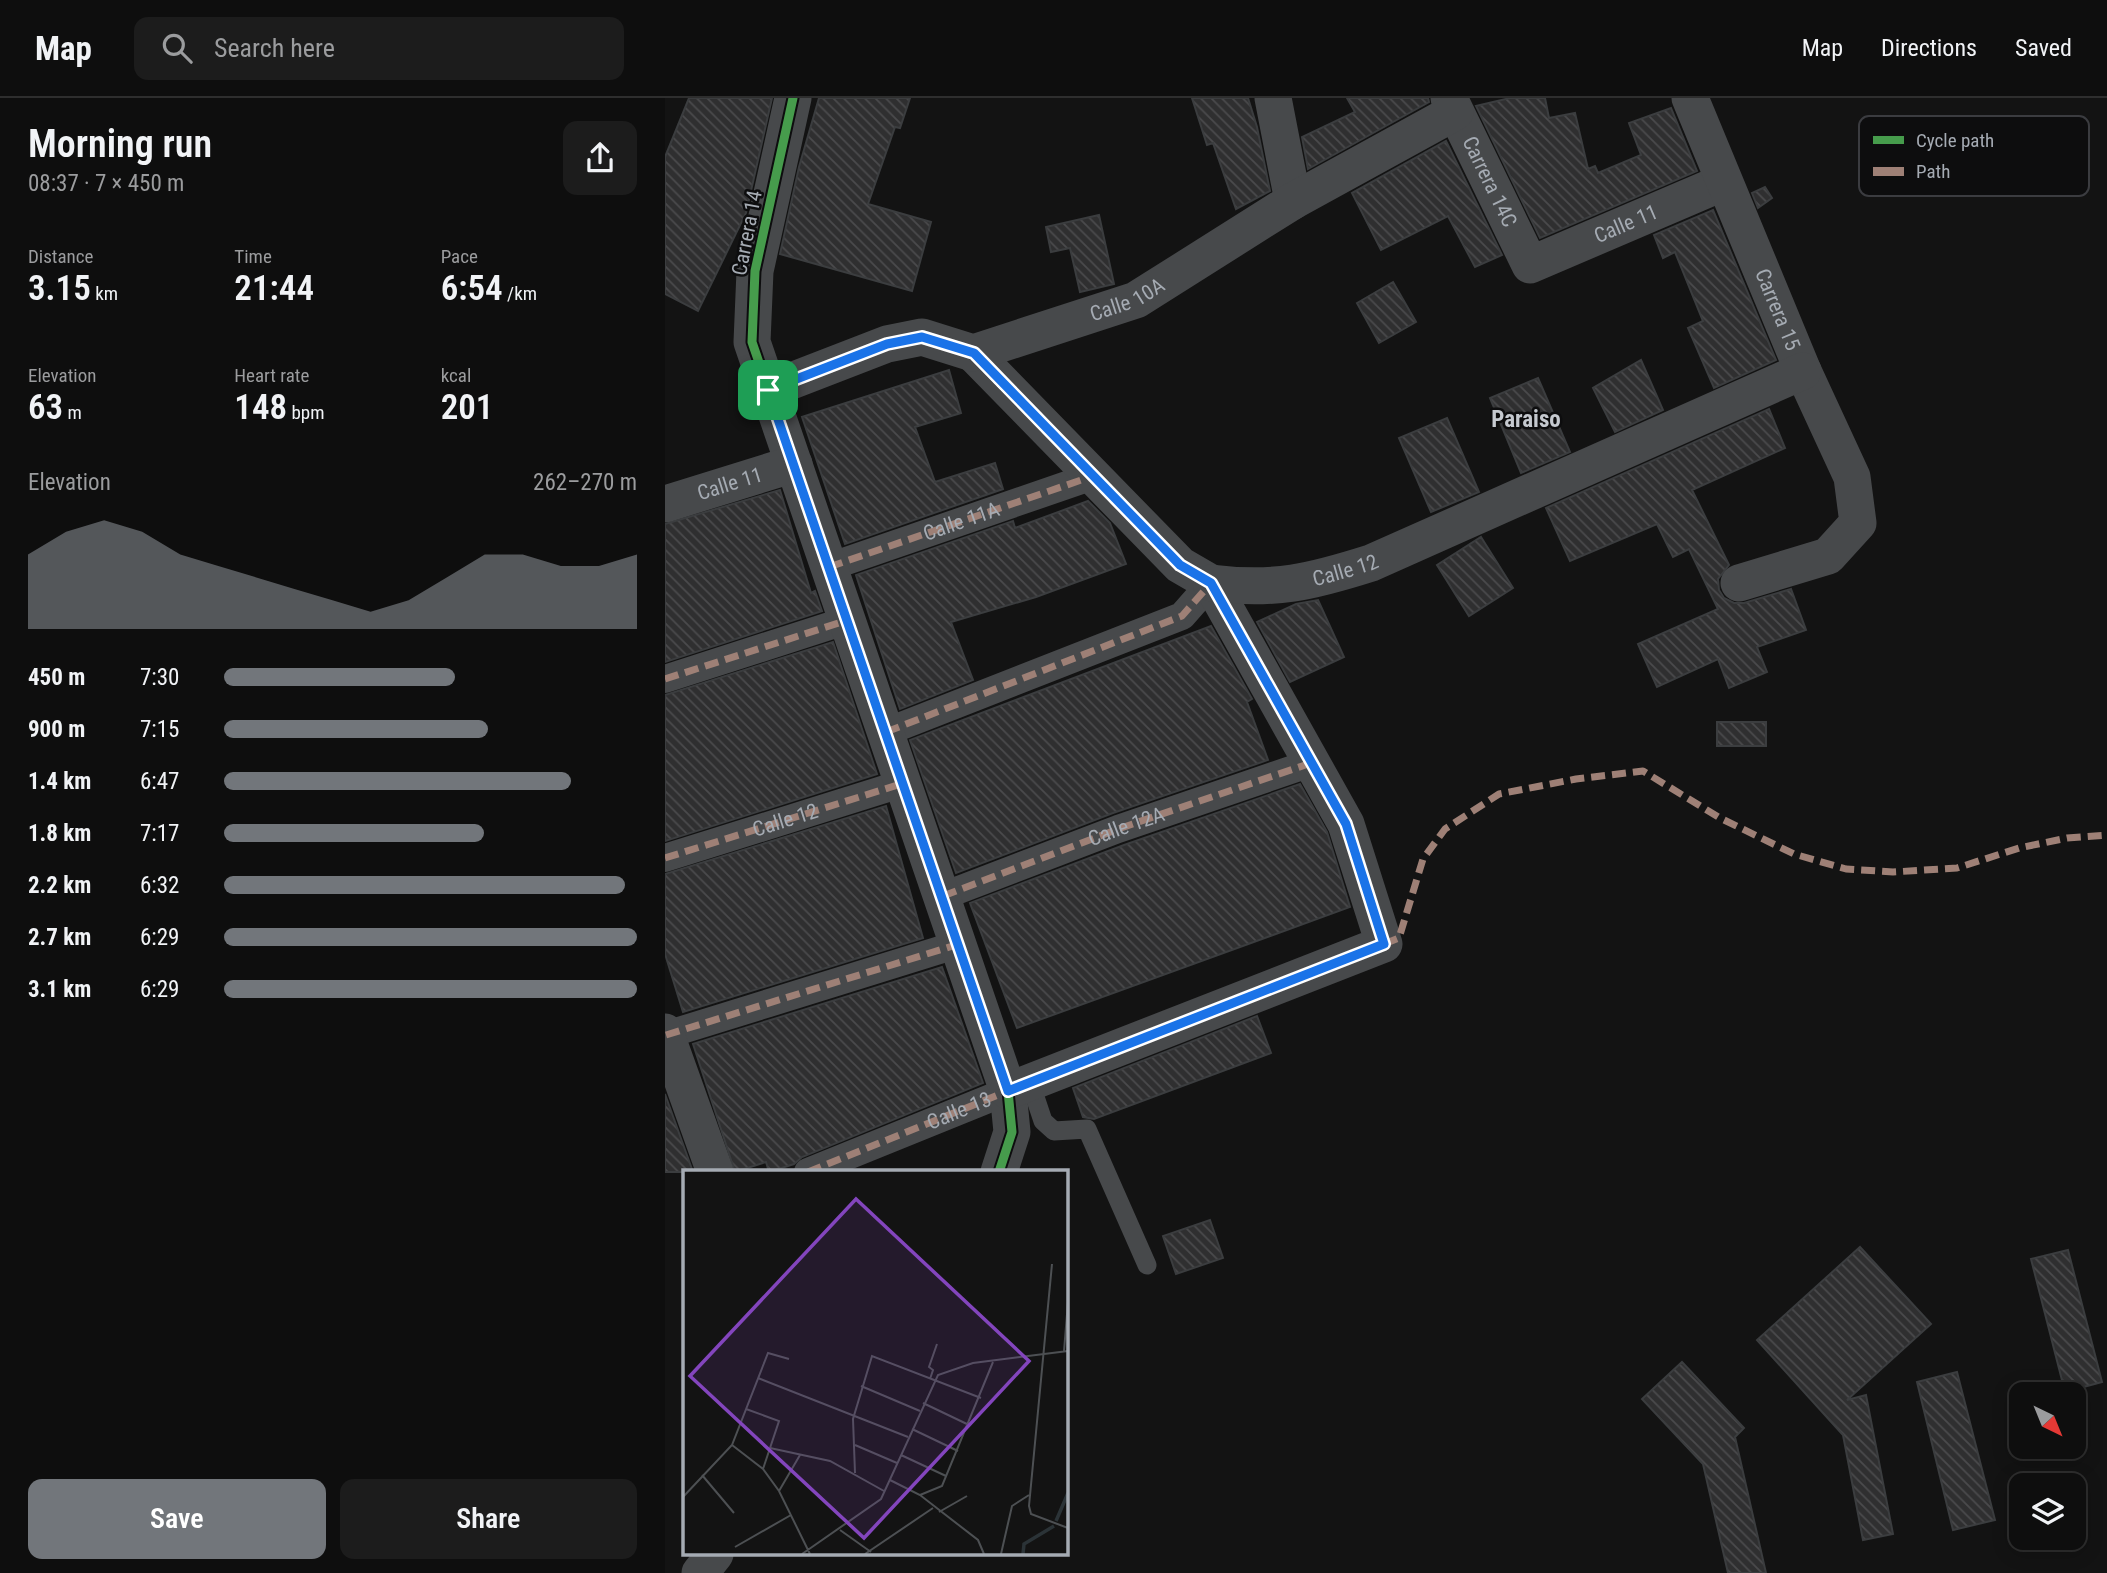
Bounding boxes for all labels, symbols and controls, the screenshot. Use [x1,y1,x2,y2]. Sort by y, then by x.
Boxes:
search box [134,17,624,80]
text: Map [35,29,92,68]
icon: search [158,29,196,67]
text: Search here [214,33,335,63]
text: Map [1802,34,1843,62]
text: Directions [1881,34,1977,62]
text: Saved [2015,34,2072,62]
legend [1859,116,2089,196]
button: share [563,121,637,195]
text: Morning run [28,122,212,166]
text: Cycle path [1916,129,1994,152]
street label: Carrera 14C [1457,132,1522,231]
text: Path [1916,160,1950,183]
text: 08:37 · 7 × 450 m [28,170,184,197]
street label: Carrera 14 [727,188,767,278]
street label: Calle 11 [1590,200,1662,248]
text: Distance [28,245,93,268]
text: Time [234,245,272,268]
text: Pace [441,245,478,268]
street label: Carrera 15 [1750,265,1805,354]
text: 3.15 [28,268,91,309]
text: 21:44 [234,268,314,309]
text: 6:54 [441,268,503,309]
street label: Calle 10A [1087,273,1169,326]
text: km [91,282,118,305]
text: /km [503,282,537,305]
pin [738,360,798,420]
text: Elevation [28,364,96,387]
text: Heart rate [234,364,309,387]
text: kcal [441,364,471,387]
icon: arrive [749,371,787,409]
text: 63 [28,387,63,428]
text: 148 [234,387,287,428]
text: 201 [441,387,493,428]
text: m [63,401,82,424]
text: bpm [287,401,325,424]
district label: Paraiso [1491,406,1561,433]
street label: Calle 11 [694,462,766,505]
text: Elevation [28,469,111,496]
text: 262–270 m [533,469,637,496]
street label: Calle 11A [920,497,1003,546]
street label: Calle 12 [1310,549,1382,591]
text: 450 m [28,664,85,691]
text: 7:30 [140,664,179,691]
text: 900 m [28,716,85,743]
text: 7:15 [140,716,179,743]
text: 1.4 km [28,768,91,795]
text: 6:47 [140,768,179,795]
street label: Calle 12 [750,799,821,842]
street label: Calle 12A [1085,802,1167,851]
text: 1.8 km [28,820,91,847]
text: 7:17 [140,820,179,847]
text: 2.2 km [28,872,91,899]
text: 6:32 [140,872,179,899]
text: 2.7 km [28,924,91,951]
text: 6:29 [140,924,179,951]
text: 3.1 km [28,976,91,1003]
text: 6:29 [140,976,179,1003]
street label: Calle 13 [924,1087,995,1135]
inset map [683,1170,1067,1556]
north arrow [2009,1382,2086,1460]
map controls [2009,1382,2086,1550]
button: layers [2009,1473,2086,1550]
button: Save [28,1479,326,1559]
button: Share [340,1479,637,1559]

